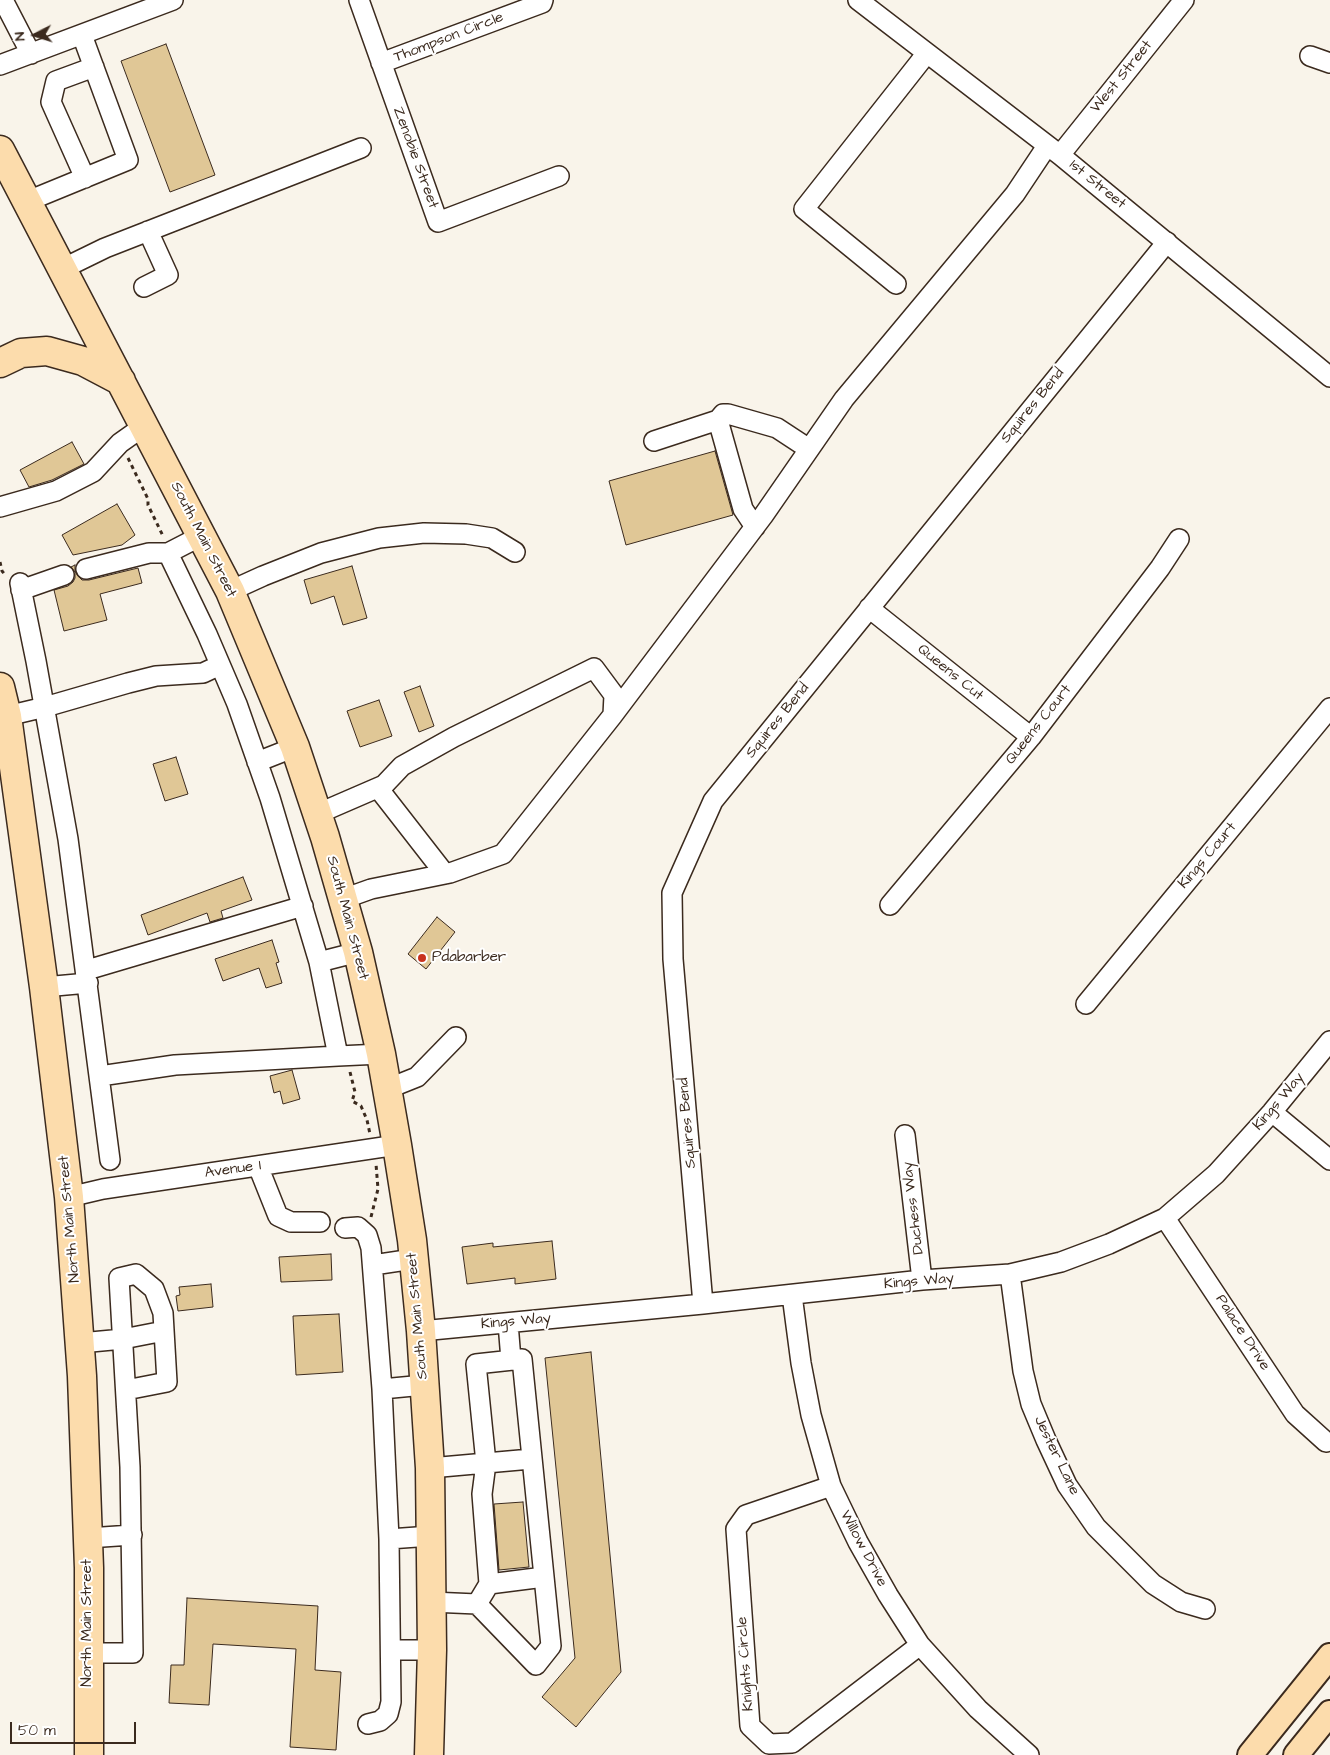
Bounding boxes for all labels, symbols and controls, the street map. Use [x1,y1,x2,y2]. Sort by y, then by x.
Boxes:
street label: Thompson Circle [392,9,506,67]
north arrow [10,10,60,60]
text: N [10,31,30,42]
street label: West Street [1087,37,1157,117]
street label: Zenobie Street [388,105,442,211]
street label: 1st Street [1065,157,1129,213]
street label: Squires Bend [997,365,1069,447]
street label: South Main Street [166,479,240,601]
street label: Queens Cut [913,641,987,705]
street label: Squires Bend [742,680,814,762]
street label: Queens Court [1002,681,1076,769]
street label: Kings Court [1175,819,1241,893]
street label: South Main Street [322,854,372,982]
place label: Pdabarber [432,949,506,967]
marker: Pdabarber [416,952,428,964]
street label: Kings Way [1250,1069,1308,1135]
street label: Squires Bend [675,1077,701,1169]
street label: North Main Street [55,1155,85,1283]
street label: Avenue I [204,1157,262,1183]
street label: Duchess Way [899,1161,929,1255]
street label: South Main Street [403,1252,433,1380]
street label: Kings Way [883,1270,955,1294]
street label: Palace Drive [1211,1292,1273,1374]
street label: Kings Way [480,1310,552,1334]
street label: Jester Lane [1029,1414,1083,1498]
street label: Willow Drive [835,1508,891,1590]
street label: North Main Street [79,1559,97,1687]
street label: Knights Circle [734,1616,758,1712]
scale bar [12,1712,139,1744]
text: 50 m [18,1720,56,1741]

